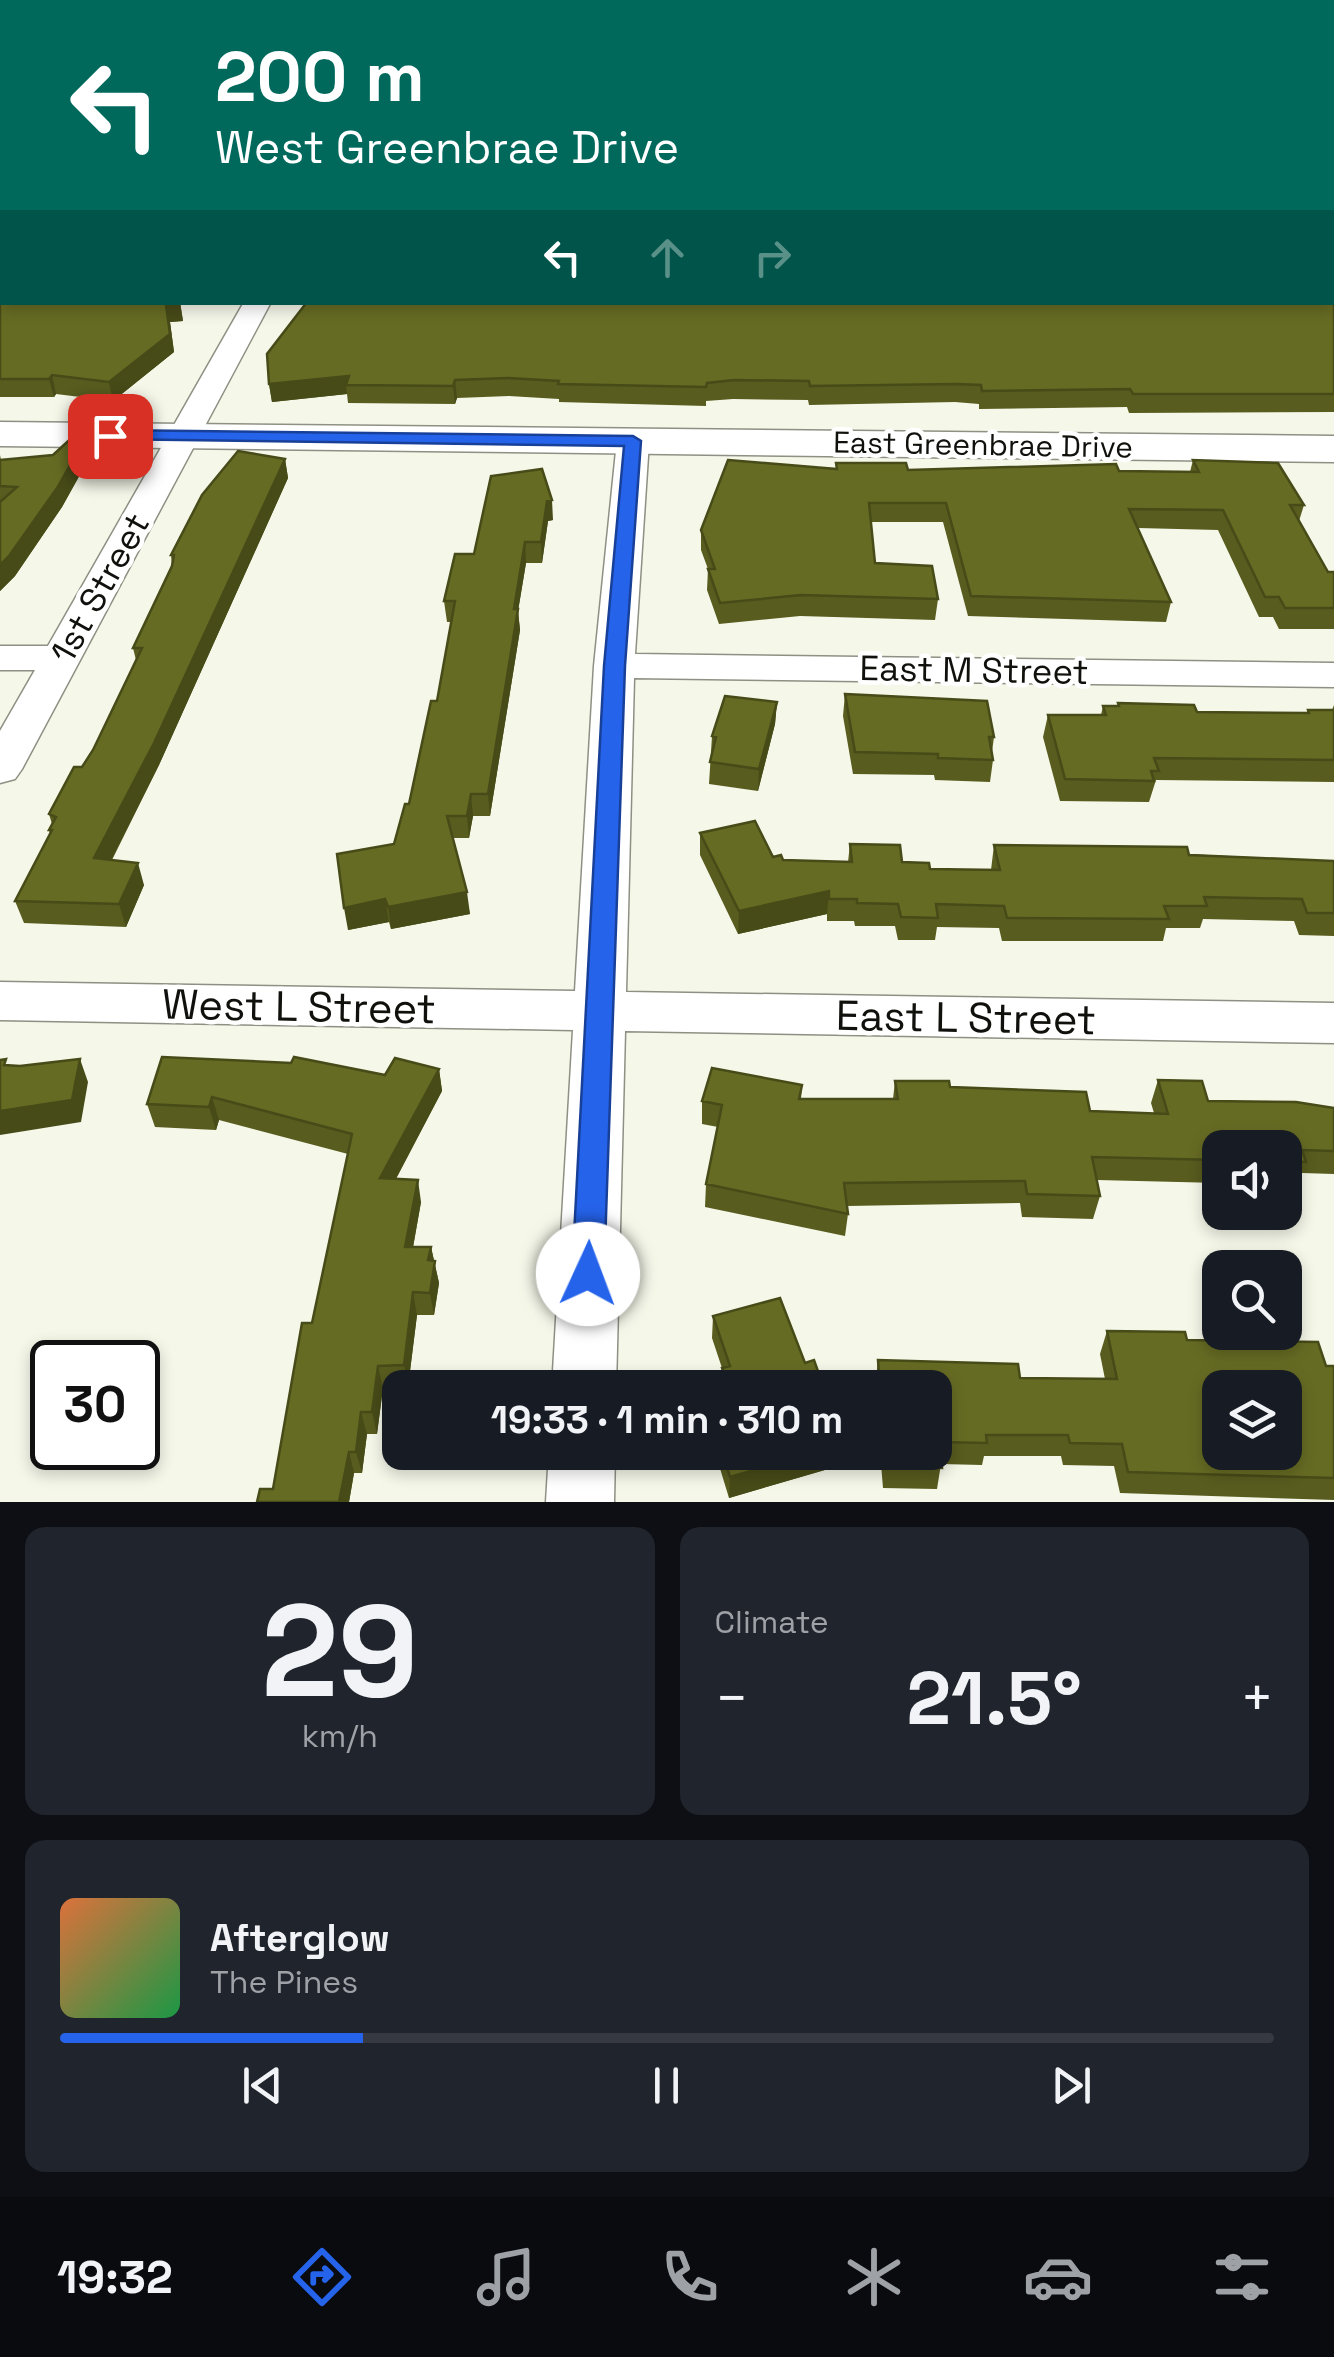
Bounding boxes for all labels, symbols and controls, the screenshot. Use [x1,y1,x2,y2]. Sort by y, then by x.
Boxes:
text: 200 m [215,32,425,121]
icon: left [50,40,180,170]
text: West Greenbrae Drive [215,119,679,176]
icon: left [535,230,590,285]
icon: ahead [640,230,695,285]
icon: right [745,230,800,285]
pin [68,394,153,479]
icon: arrive [83,409,138,464]
street label: East Greenbrae Drive [833,422,1133,467]
street label: 1st Street [41,505,159,671]
street label: East M Street [859,646,1089,694]
street label: West L Street [162,978,436,1035]
street label: East L Street [835,989,1097,1046]
map controls [1202,1130,1302,1470]
button: sound [1202,1130,1302,1230]
position arrow [536,1222,640,1326]
button: search [1202,1250,1302,1350]
speed limit sign: 30 [30,1340,160,1470]
button: layers [1202,1370,1302,1470]
text: 19:33 · 1 min · 310 m [491,1396,843,1444]
text: 29 [261,1568,418,1734]
text: Climate [715,1602,829,1642]
text: 21.5° [907,1650,1082,1746]
text: − [715,1663,749,1733]
text: + [1240,1663,1274,1733]
text: km/h [302,1716,378,1756]
text: Afterglow [210,1914,390,1962]
text: The Pines [210,1962,358,2002]
icon: previous [235,2058,290,2113]
icon: pause [639,2058,694,2113]
icon: next [1044,2058,1099,2113]
icon: directions [287,2242,357,2312]
icon: music [471,2242,541,2312]
icon: phone [655,2242,725,2312]
icon: climate [839,2242,909,2312]
icon: car [1023,2242,1093,2312]
icon: filters [1207,2242,1277,2312]
text: 19:32 [57,2249,173,2306]

